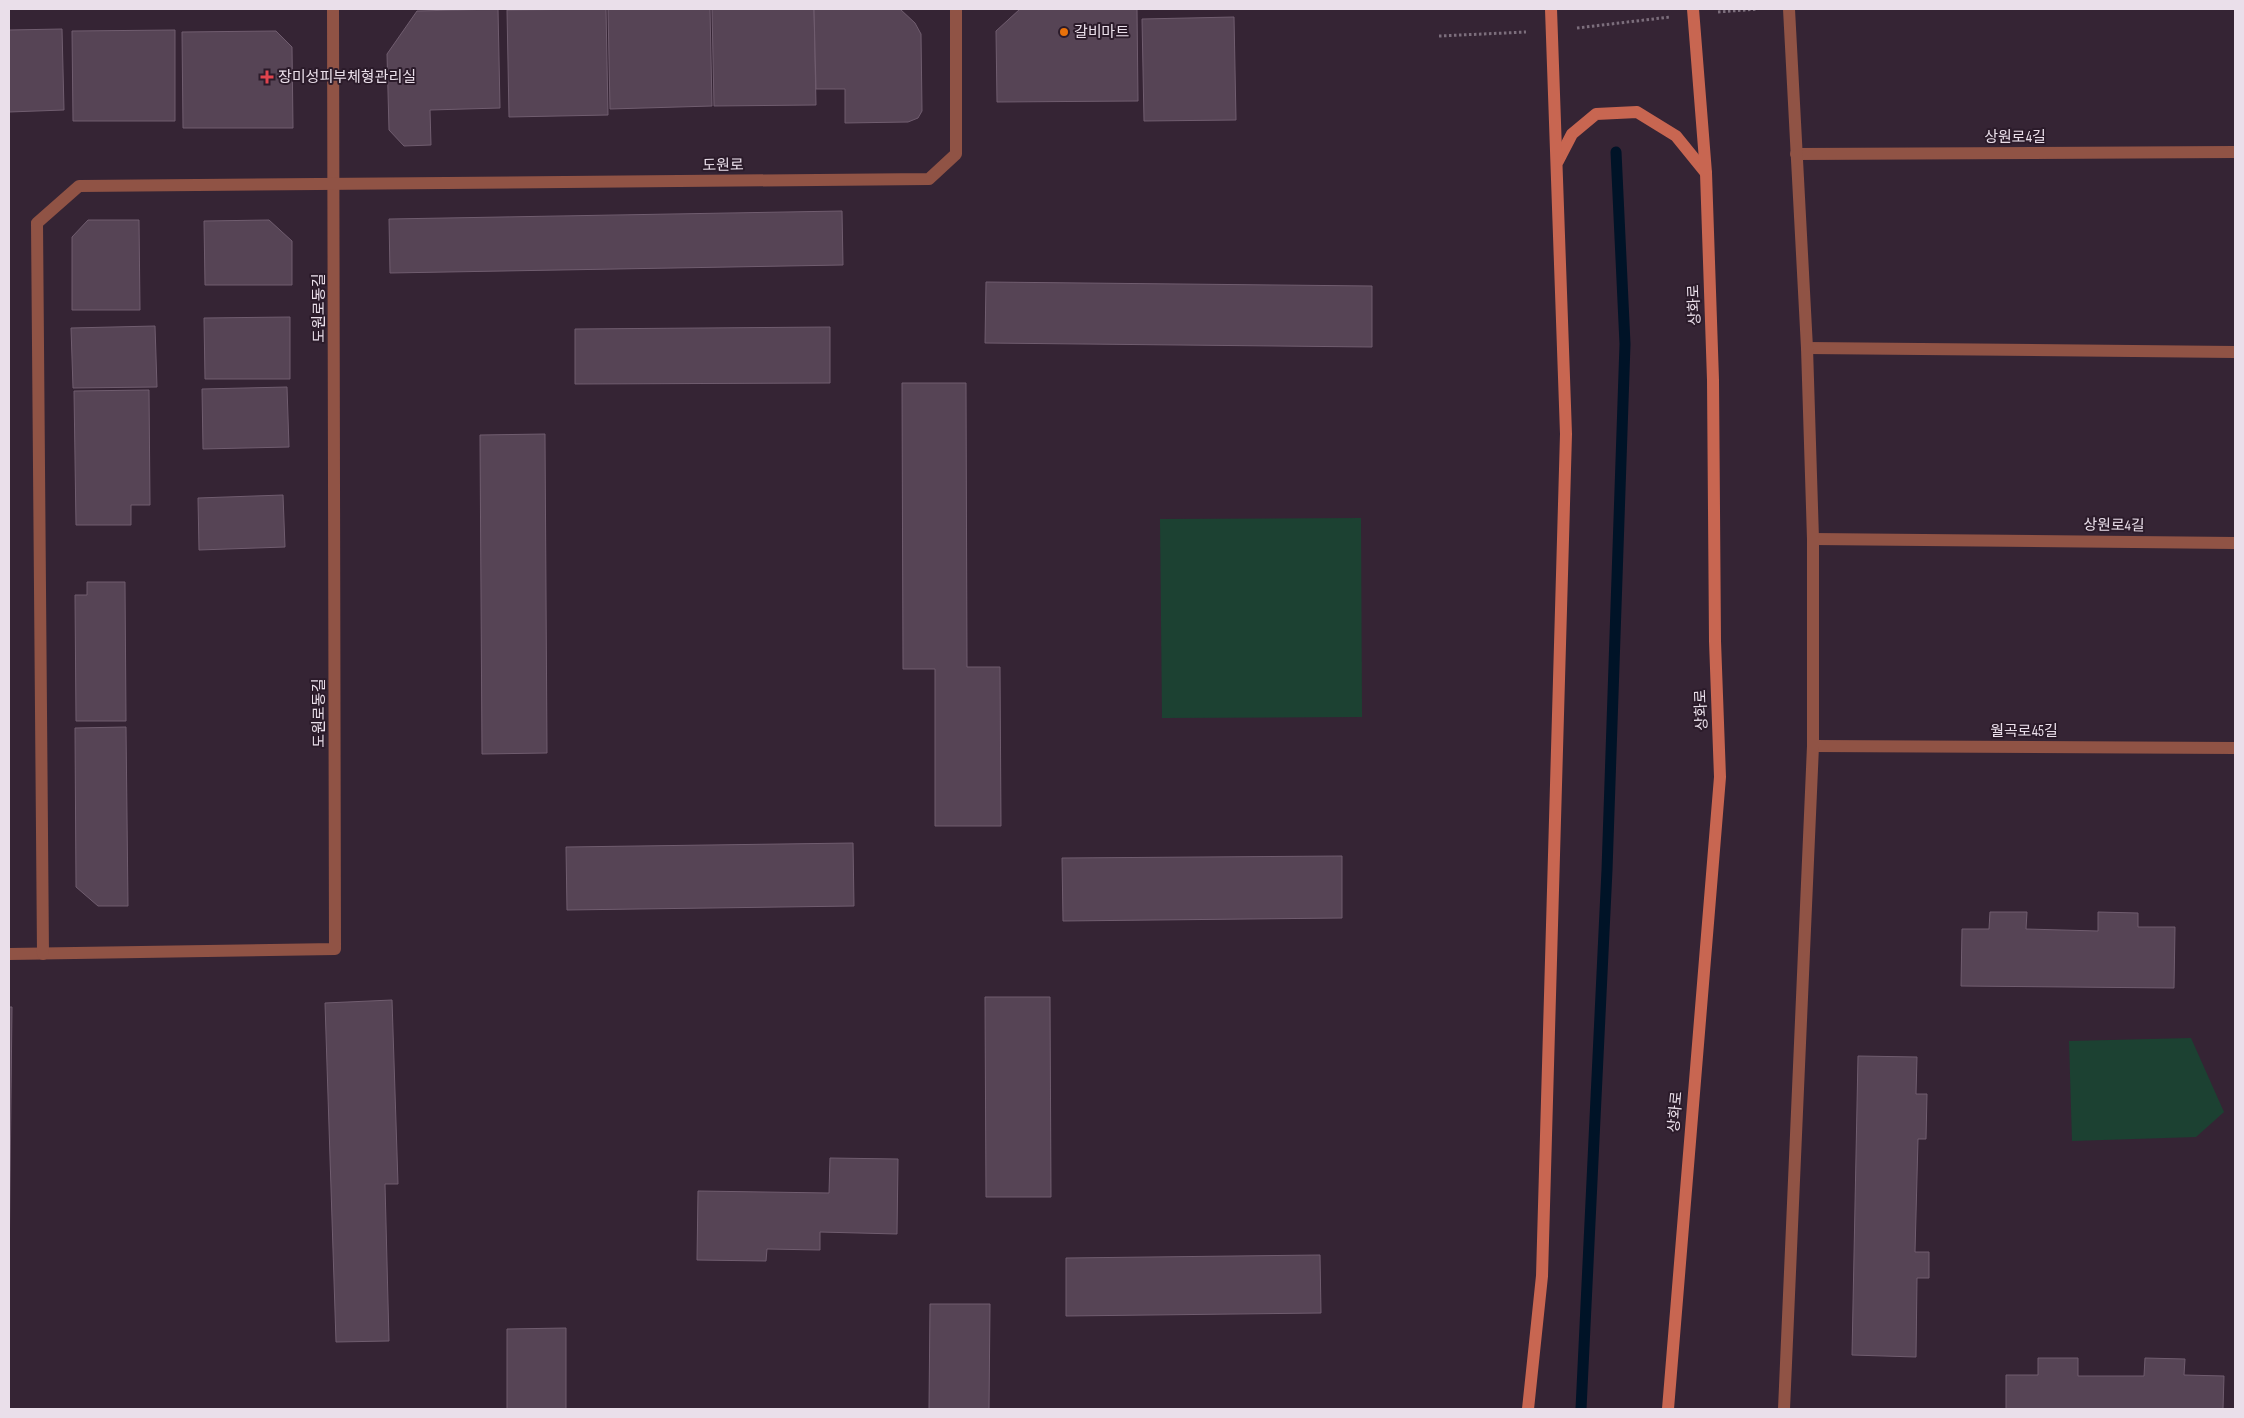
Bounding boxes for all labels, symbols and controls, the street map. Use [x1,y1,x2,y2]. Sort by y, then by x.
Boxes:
place label: 갈비마트 [1074,23,1129,42]
marker: 갈비마트 [1058,26,1070,38]
place label: 장미성피부체형관리실 [278,68,416,87]
marker: 장미성피부체형관리실 [260,70,274,84]
street label: 상원로4길 [1984,128,2046,147]
street label: 도원로 [702,156,744,175]
street label: 도원로동길 [310,273,329,343]
street label: 상화로 [1684,284,1705,326]
street label: 상원로4길 [2083,515,2145,536]
street label: 도원로동길 [310,678,329,748]
street label: 상화로 [1691,689,1712,731]
street label: 월곡로45길 [1990,722,2058,741]
street label: 상화로 [1664,1091,1687,1133]

